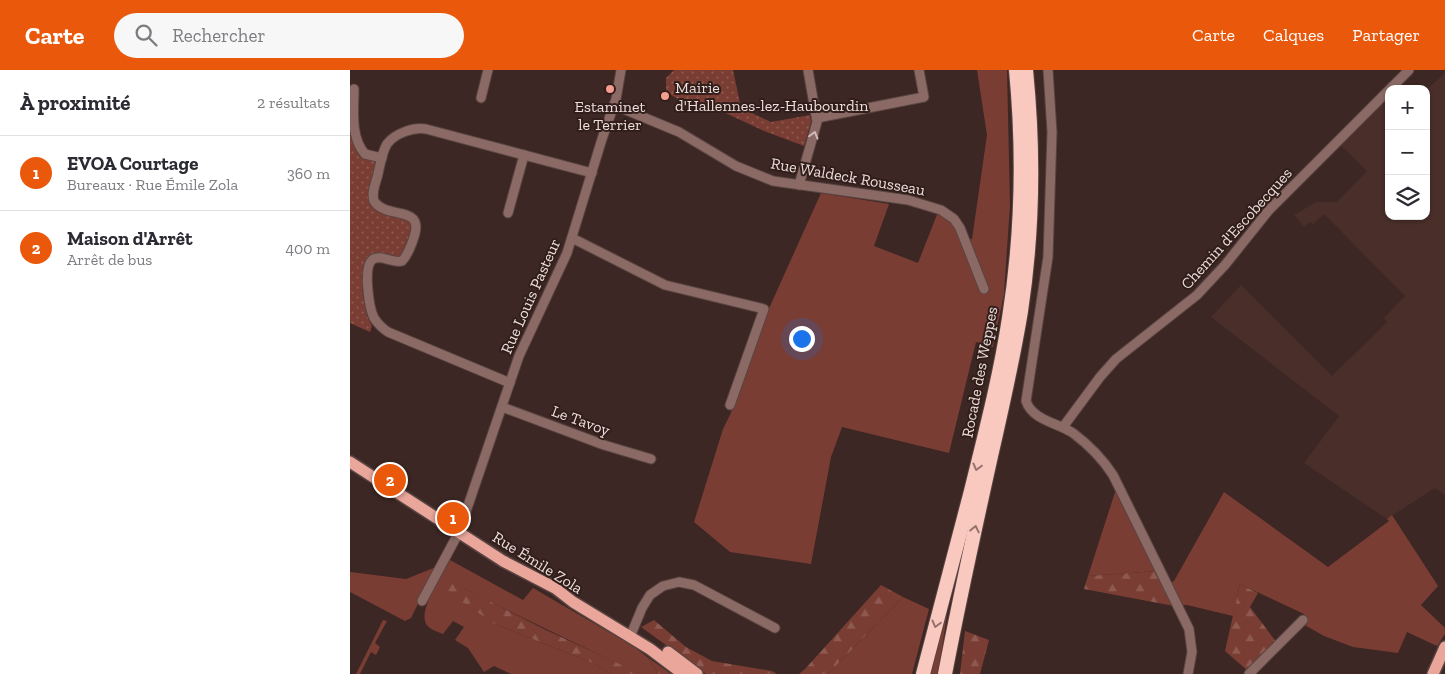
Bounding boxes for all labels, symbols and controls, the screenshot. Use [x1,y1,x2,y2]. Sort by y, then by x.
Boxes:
search box [114,13,464,58]
text: Carte [25,21,84,50]
icon: search [132,21,160,49]
text: Rechercher [172,24,265,47]
text: Carte [1192,24,1235,46]
text: Calques [1263,24,1324,46]
text: Partager [1352,24,1420,46]
place label: Mairie d'Hallennes-lez-Haubourdin [675,78,869,115]
marker: Estaminet le Terrier [604,83,616,95]
map controls [1385,85,1430,220]
button: + [1385,85,1430,130]
text: À proximité [20,90,130,115]
marker: Mairie d'Hallennes-lez-Haubourdin [659,90,671,102]
text: 2 résultats [257,93,330,112]
place label: Estaminet le Terrier [575,97,646,134]
button: − [1385,130,1430,175]
one-way arrow [808,131,818,139]
text: EVOA Courtage [67,152,198,175]
street label: Rue Waldeck Rousseau [769,154,927,199]
text: 1 [33,164,39,183]
text: 360 m [287,164,330,183]
street label: Chemin d'Escobecques [1177,164,1296,293]
text: Bureaux · Rue Émile Zola [67,175,238,194]
button: layers [1385,175,1430,220]
text: Maison d'Arrêt [67,227,193,250]
street label: Rue Louis Pasteur [497,235,564,357]
text: 2 [32,239,40,258]
text: 400 m [286,239,330,258]
text: Arrêt de bus [67,250,152,269]
street label: Rocade des Weppes [957,305,1002,439]
your location [789,326,815,352]
street label: Le Tavoy [549,401,613,440]
pin: 2 [374,461,406,499]
one-way arrow [972,462,983,471]
pin: 1 [437,499,469,537]
one-way arrow [969,524,980,533]
street label: Rue Émile Zola [489,527,586,598]
one-way arrow [931,620,942,629]

